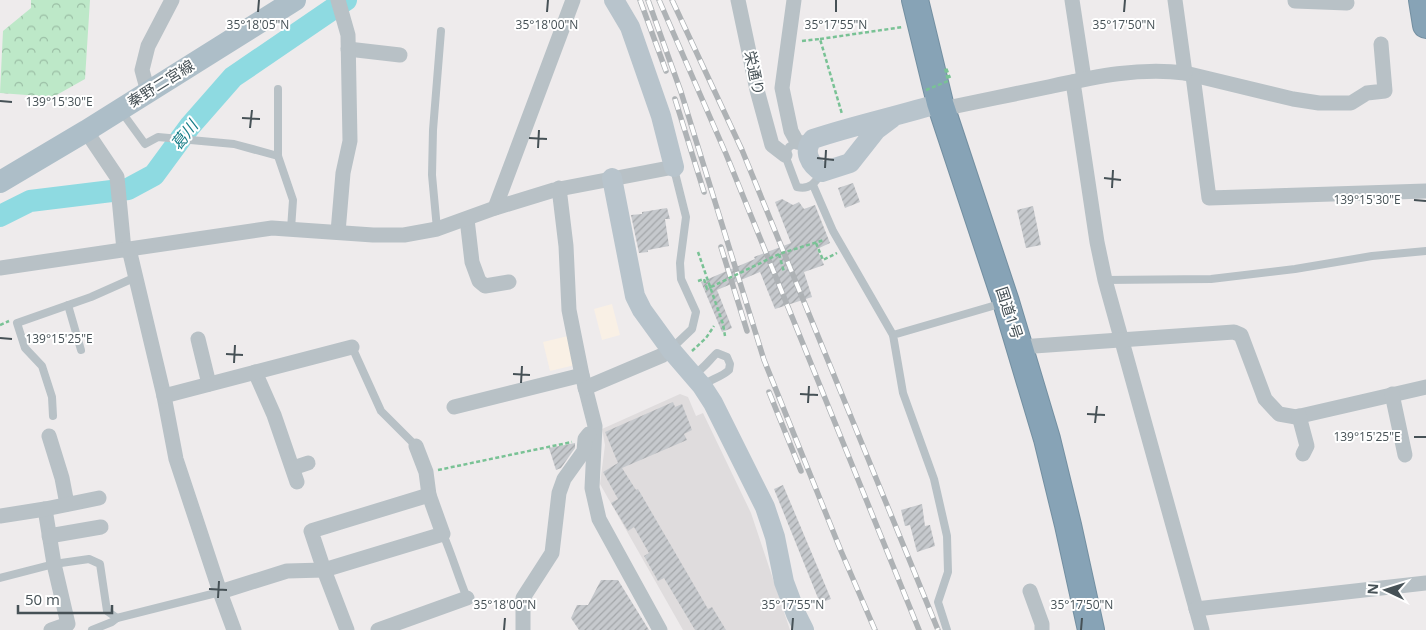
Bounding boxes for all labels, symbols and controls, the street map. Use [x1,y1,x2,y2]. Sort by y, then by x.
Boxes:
text: 35°18'05"N [227,16,289,33]
text: 35°18'00"N [516,16,578,33]
text: 35°17'55"N [805,16,867,33]
text: 35°17'50"N [1093,16,1155,33]
street label: 栄通り [741,49,769,97]
street label: 秦野二宮線 [123,55,198,112]
text: 139°15'30"E [25,93,93,110]
water label: 葛川 [165,114,204,154]
text: 139°15'30"E [1333,191,1401,208]
street label: 国道1号 [992,284,1028,341]
text: 139°15'25"E [25,330,93,347]
text: 139°15'25"E [1333,428,1401,445]
north arrow [1361,565,1411,615]
scale bar [18,582,111,614]
text: N [1363,583,1382,595]
text: 50 m [25,589,60,609]
text: 35°18'00"N [474,596,536,613]
text: 35°17'55"N [762,596,824,613]
text: 35°17'50"N [1051,596,1113,613]

